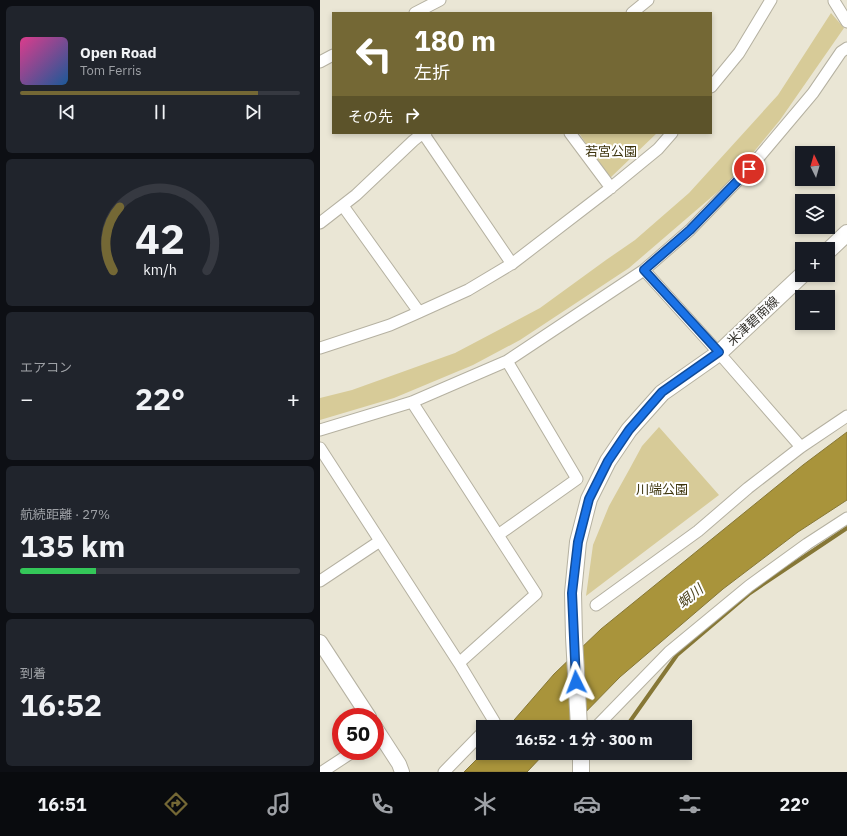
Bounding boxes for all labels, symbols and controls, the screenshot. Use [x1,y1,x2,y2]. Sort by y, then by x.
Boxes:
text: 180 m [414,22,496,59]
icon: left [348,28,400,80]
text: Open Road [80,43,157,62]
text: 左折 [414,61,450,84]
text: Tom Ferris [80,62,142,79]
icon: previous [56,101,78,123]
icon: pause [149,101,171,123]
icon: next [242,101,264,123]
icon: right [401,104,423,126]
text: その先 [348,107,393,126]
park label: 若宮公園 [585,143,637,160]
north arrow [795,146,835,186]
map controls [795,146,835,330]
pin [732,152,766,186]
icon: arrive [738,158,760,180]
button: layers [795,194,835,234]
text: 42 [135,211,185,265]
button: + [795,242,835,282]
text: km/h [143,259,177,278]
button: − [795,290,835,330]
street label: 米津碧南線 [723,293,783,349]
text: エアコン [20,359,72,376]
text: 22° [135,379,185,418]
text: − [20,384,33,413]
text: + [287,384,300,413]
park label: 川端公園 [636,481,688,498]
text: 航続距離 · 27% [20,506,110,523]
text: 135 km [20,526,125,565]
water label: 蜆川 [673,579,708,612]
position arrow [555,661,597,703]
text: 到着 [20,665,46,682]
text: 16:52 [20,685,102,724]
speed limit sign: 50 [332,708,384,760]
text: 16:52 · 1 分 · 300 m [515,730,653,749]
icon: directions [162,790,190,818]
icon: music [265,790,293,818]
icon: phone [368,790,396,818]
icon: climate [471,790,499,818]
icon: car [573,790,601,818]
icon: filters [676,790,704,818]
text: 16:51 [37,793,87,816]
text: 22° [779,793,809,816]

